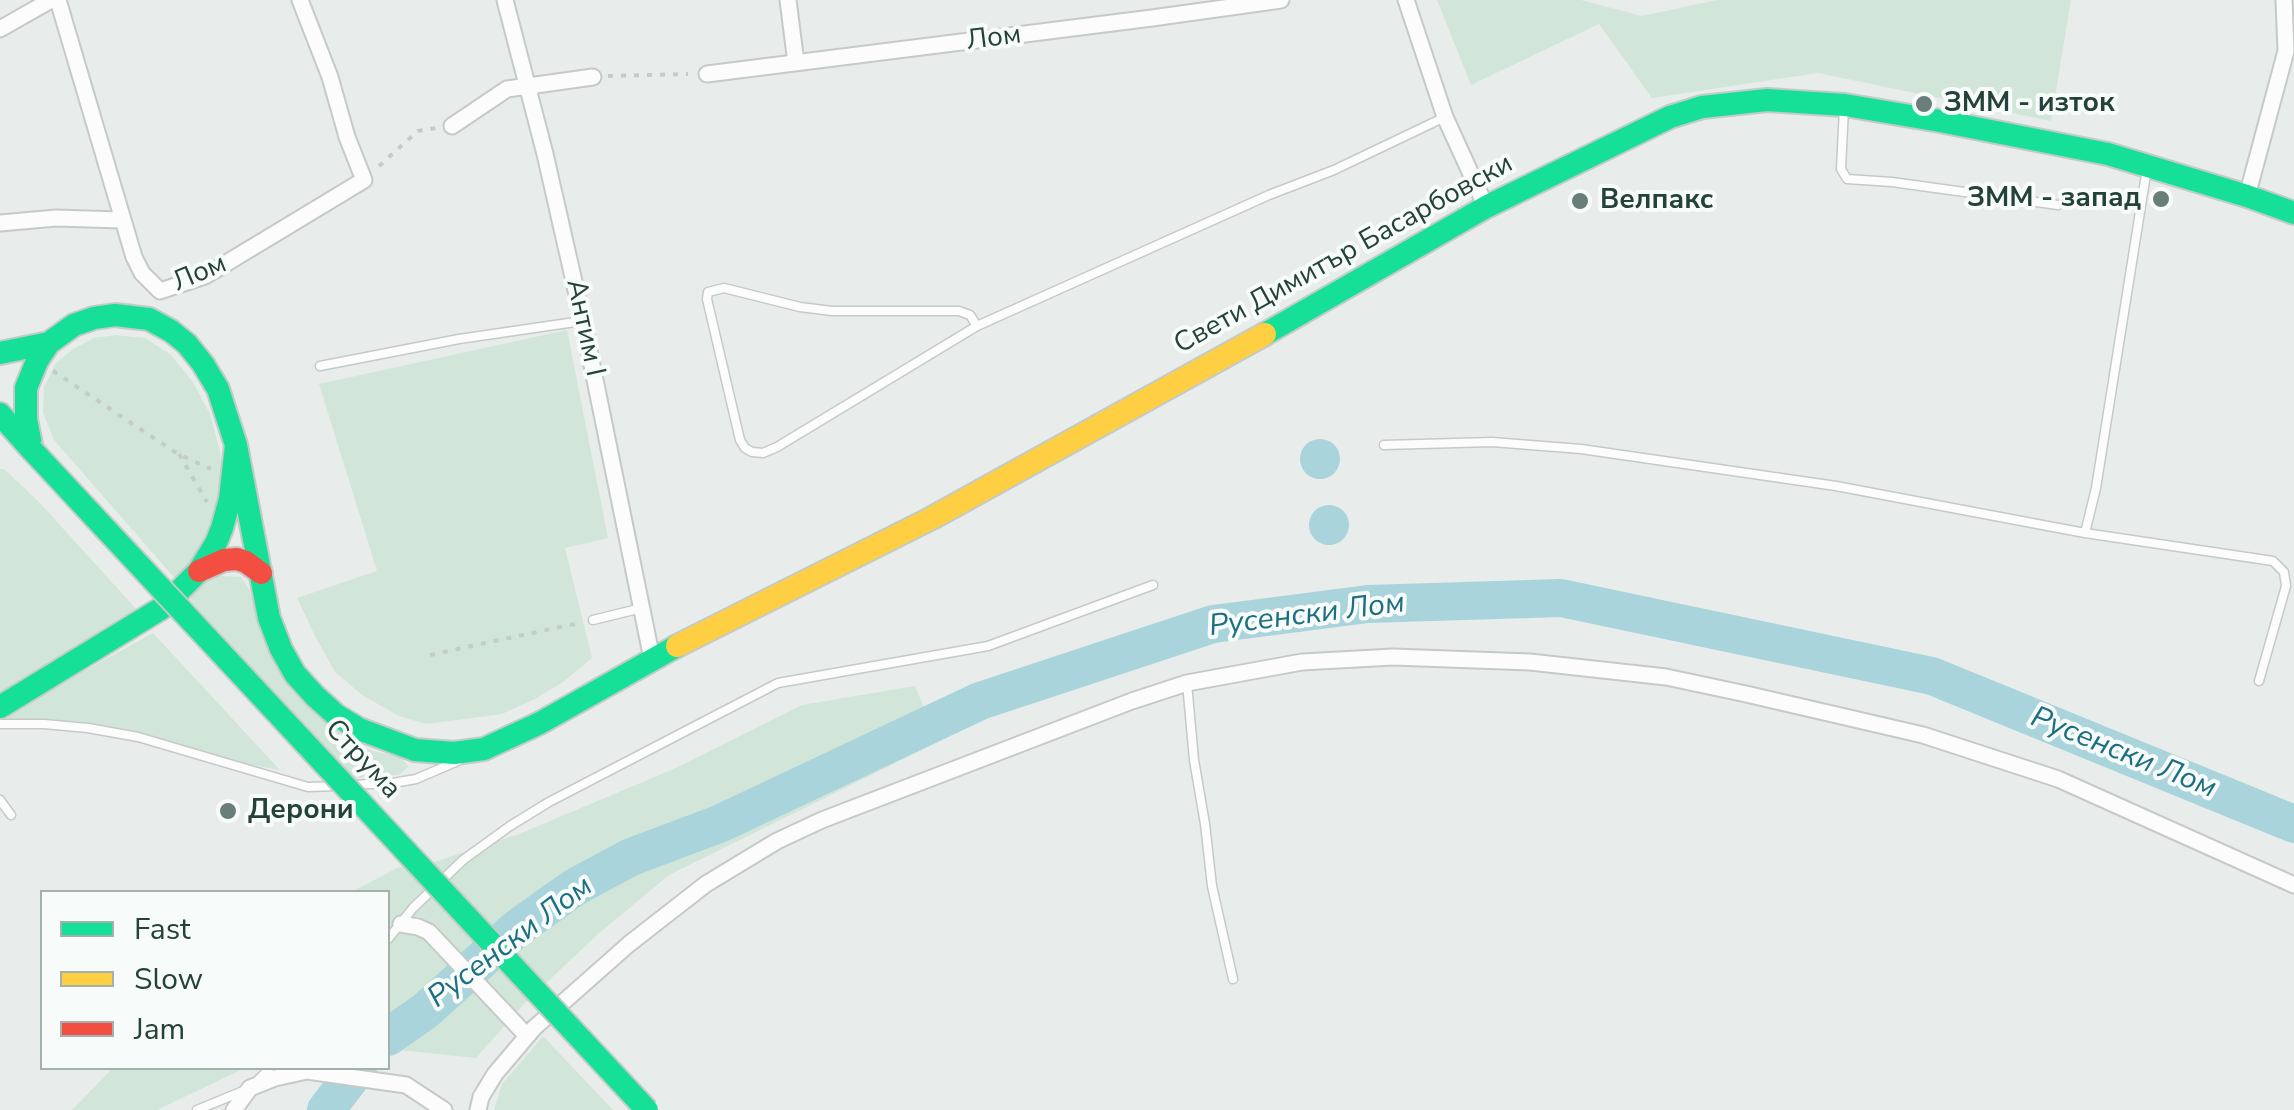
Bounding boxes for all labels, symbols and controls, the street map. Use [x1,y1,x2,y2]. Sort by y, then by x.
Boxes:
street label: Лом [965,19,1023,59]
place label: ЗММ - изток [1944,87,2115,121]
marker: ЗММ - изток [1913,93,1935,115]
street label: Свети Димитър Басарбовски [1169,148,1519,362]
place label: ЗММ - запад [1967,182,2141,216]
place label: Велпакс [1600,184,1713,218]
marker: ЗММ - запад [2150,188,2172,210]
marker: Велпакс [1569,190,1591,212]
street label: Лом [168,248,232,300]
street label: Антим I [557,276,611,380]
water label: Русенски Лом [1207,586,1407,646]
water label: Русенски Лом [2025,700,2221,808]
street label: Струма [317,713,407,807]
place label: Дерони [248,794,354,828]
marker: Дерони [217,800,239,822]
water label: Русенски Лом [422,869,600,1017]
legend [40,890,390,1070]
text: Fast [134,909,191,950]
text: Slow [134,959,203,1000]
text: Jam [134,1009,185,1050]

